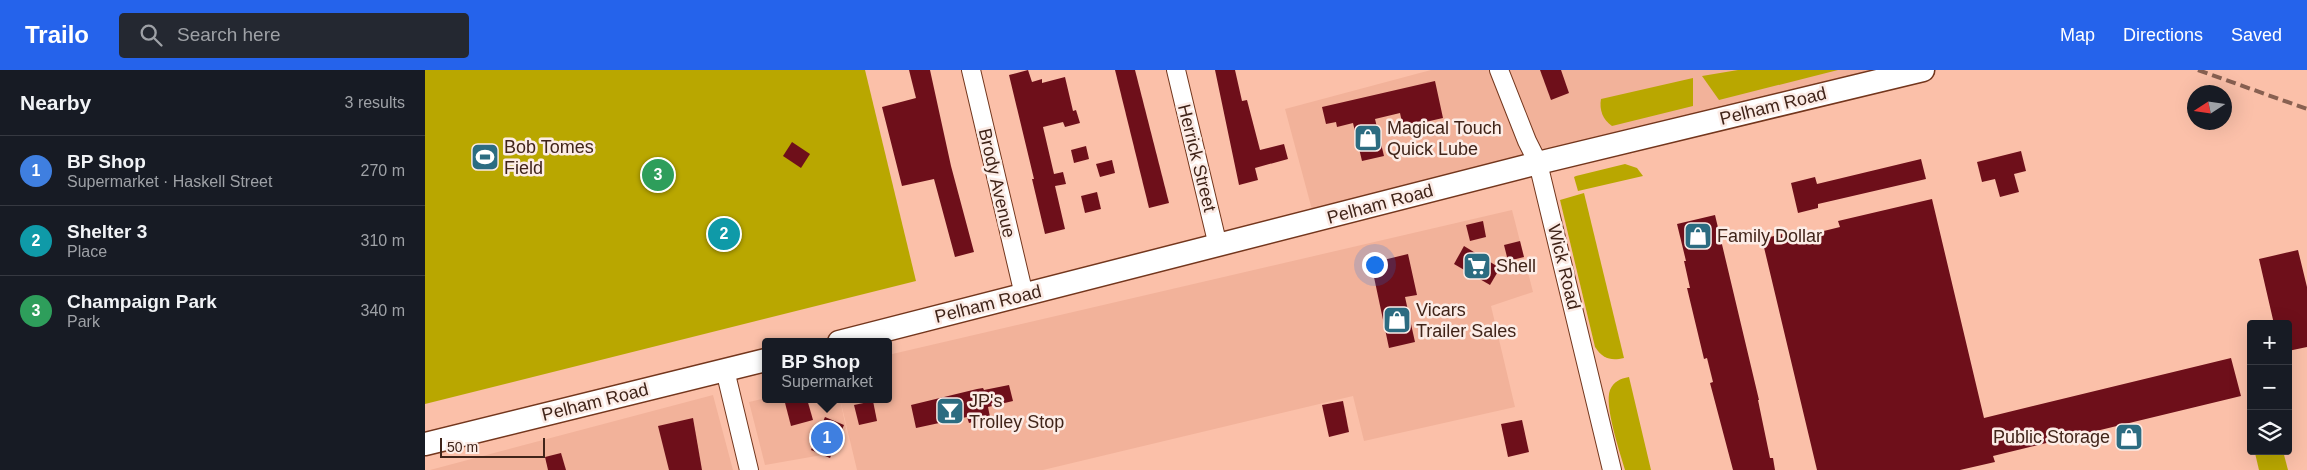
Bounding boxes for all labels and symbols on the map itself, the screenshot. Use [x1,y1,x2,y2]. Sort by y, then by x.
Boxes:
street label: Pelham Road [1718,83,1828,129]
north arrow [2187,85,2232,130]
street label: Herrick Street [1174,102,1220,214]
place label: Magical Touch Quick Lube [1387,118,1502,159]
shop icon: Magical Touch Quick Lube [1353,123,1383,153]
street label: Brody Avenue [975,126,1019,240]
place label: Bob Tomes Field [504,137,594,178]
sports icon: Bob Tomes Field [470,142,500,172]
pin: 3 [642,156,674,194]
street label: Pelham Road [1325,180,1435,228]
pin: 2 [708,215,740,253]
shop icon: Family Dollar [1683,221,1713,251]
street label: Wick Road [1544,222,1584,312]
place label: Family Dollar [1717,226,1822,246]
supermarket icon: Shell [1462,251,1492,281]
your location [1362,252,1388,278]
place label: Shell [1496,256,1536,276]
street label: Pelham Road [933,281,1043,327]
place label: Vicars Trailer Sales [1416,300,1516,341]
shop icon: Vicars Trailer Sales [1382,305,1412,335]
street label: Pelham Road [540,379,650,425]
place label: JP's Trolley Stop [969,391,1064,432]
bar icon: JP's Trolley Stop [935,396,965,426]
pin: 1 [811,419,843,457]
shop icon: Public Storage [2114,422,2144,452]
place label: Public Storage [1993,427,2110,447]
scale bar [440,435,545,458]

